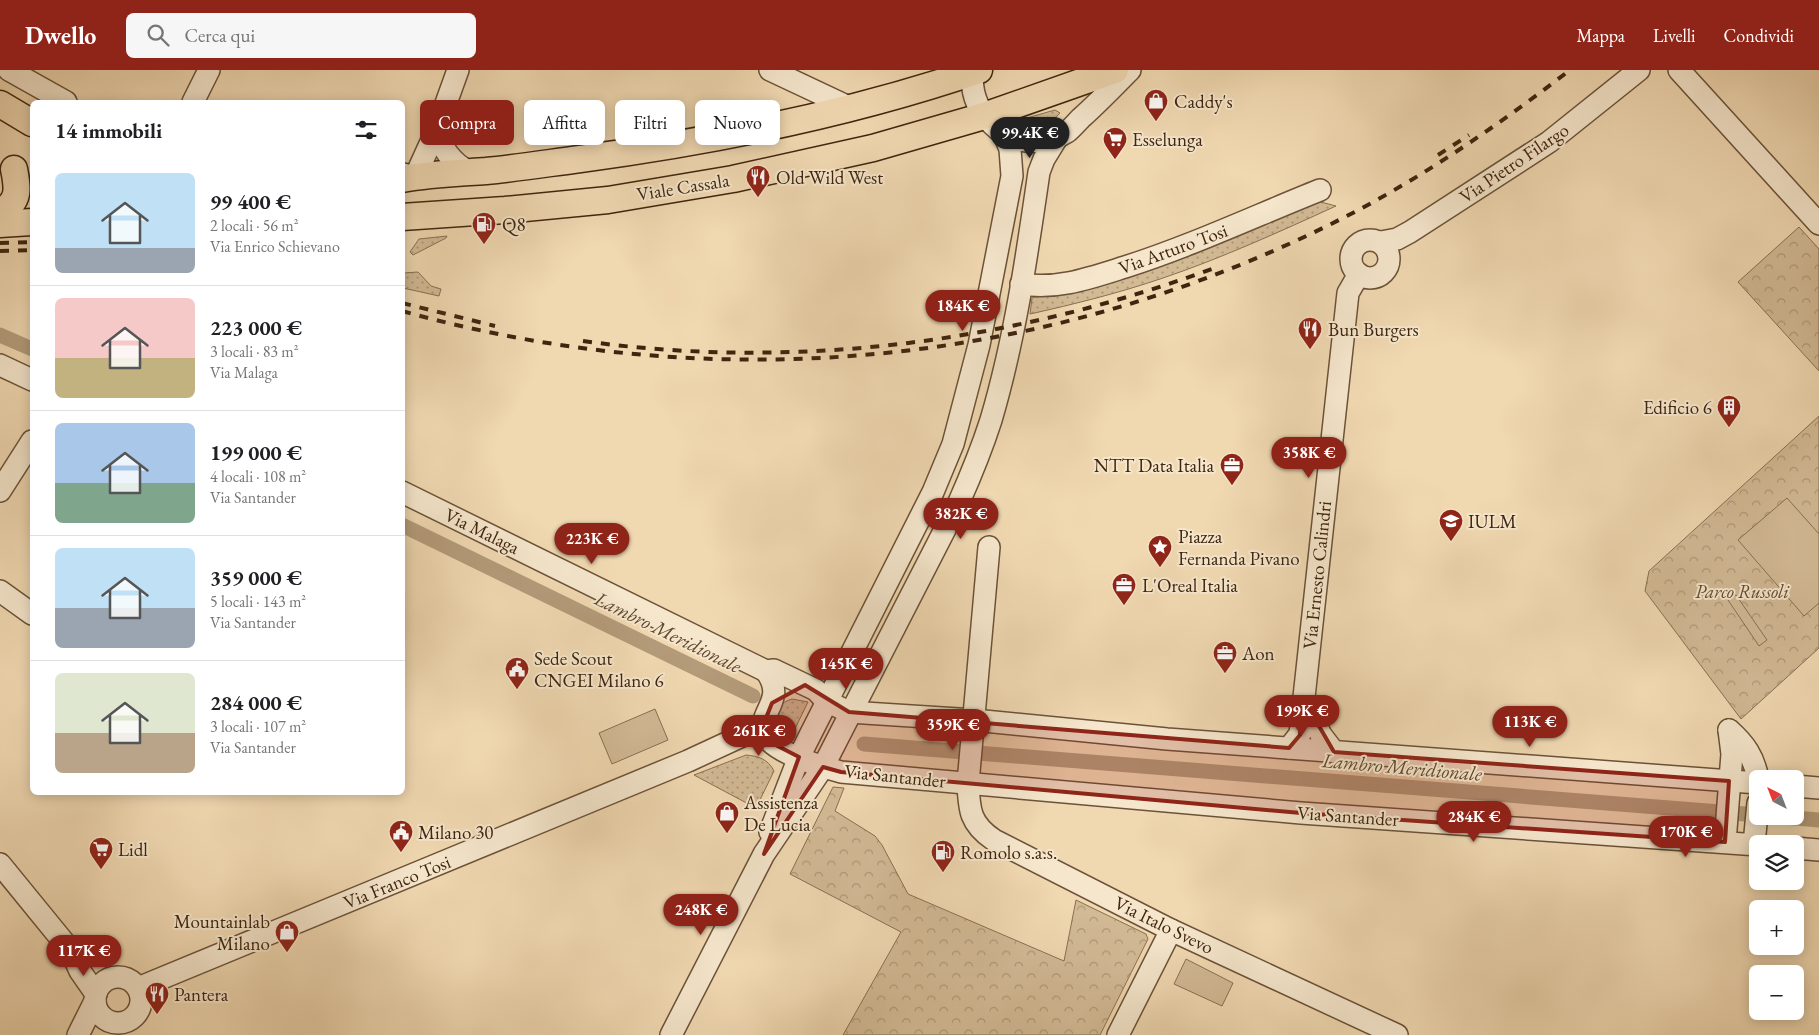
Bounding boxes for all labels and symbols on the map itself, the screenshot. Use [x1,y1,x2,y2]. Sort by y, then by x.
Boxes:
shop icon: Caddy's [1143,88,1169,122]
place label: Caddy's [1174,89,1233,114]
pin: 99.4K € [984,116,1076,159]
street label: Via Pietro Filargo [1454,117,1574,209]
supermarket icon: Esselunga [1102,126,1128,160]
place label: Esselunga [1132,127,1203,152]
restaurant icon: Old Wild West [745,164,771,198]
place label: Old Wild West [776,165,883,190]
street label: Viale Cassala [635,167,732,207]
fuel station icon: Q8 [471,211,497,245]
place label: Q8 [502,212,526,237]
street label: Via Arturo Tosi [1115,218,1231,280]
pin: 184K € [922,290,1004,332]
restaurant icon: Bun Burgers [1297,316,1323,350]
place label: Bun Burgers [1328,317,1419,342]
building icon: Edificio 6 [1716,394,1742,428]
place label: Edificio 6 [1643,395,1712,420]
pin: 358K € [1268,436,1350,479]
office icon: NTT Data Italia [1219,452,1245,486]
place label: NTT Data Italia [1094,453,1214,478]
pin: 382K € [920,498,1002,540]
street label: Via Ernesto Calindri [1297,499,1337,650]
street label: Via Malaga [440,502,524,560]
school or university icon: IULM [1438,508,1464,542]
place label: IULM [1468,509,1517,534]
pin: 223K € [551,522,633,565]
place label: Piazza Fernanda Pivano [1178,524,1300,571]
place icon: Piazza Fernanda Pivano [1147,534,1173,568]
office icon: L'Oreal Italia [1111,572,1137,606]
place label: L'Oreal Italia [1142,573,1238,598]
park label: Parco Russoli [1695,579,1790,604]
water label: Lambro Meridionale [589,585,746,679]
office icon: Aon [1212,640,1238,674]
place label: Aon [1241,641,1275,666]
place label: Sede Scout CNGEI Milano 6 [534,646,664,693]
pin: 145K € [805,648,887,690]
public building icon: Sede Scout CNGEI Milano 6 [504,656,530,690]
pin: 199K € [1261,694,1343,737]
pin: 113K € [1489,706,1571,748]
pin: 359K € [912,708,994,751]
pin: 261K € [718,714,800,757]
water label: Lambro Meridionale [1320,747,1483,787]
street label: Via Santander [843,758,948,794]
north arrow [1749,770,1804,825]
place label: Assistenza De Lucia [743,790,819,837]
shop icon: Assistenza De Lucia [714,800,740,834]
street label: Via Santander [1296,800,1400,832]
pin: 284K € [1433,800,1515,843]
pin: 170K € [1645,816,1727,858]
public building icon: Milano 30 [388,819,414,853]
place label: Milano 30 [418,820,493,845]
supermarket icon: Lidl [88,836,114,870]
place label: Lidl [118,837,148,862]
fuel station icon: Romolo s.a.s. [930,839,956,873]
place label: Romolo s.a.s. [960,840,1057,865]
street label: Via Franco Tosi [340,849,455,915]
street label: Via Italo Svevo [1110,890,1218,960]
pin: 248K € [660,894,742,936]
place label: Mountainlab Milano [174,909,270,956]
shop icon: Mountainlab Milano [274,919,300,953]
pin: 117K € [43,934,125,977]
restaurant icon: Pantera [144,981,170,1015]
place label: Pantera [174,982,229,1007]

